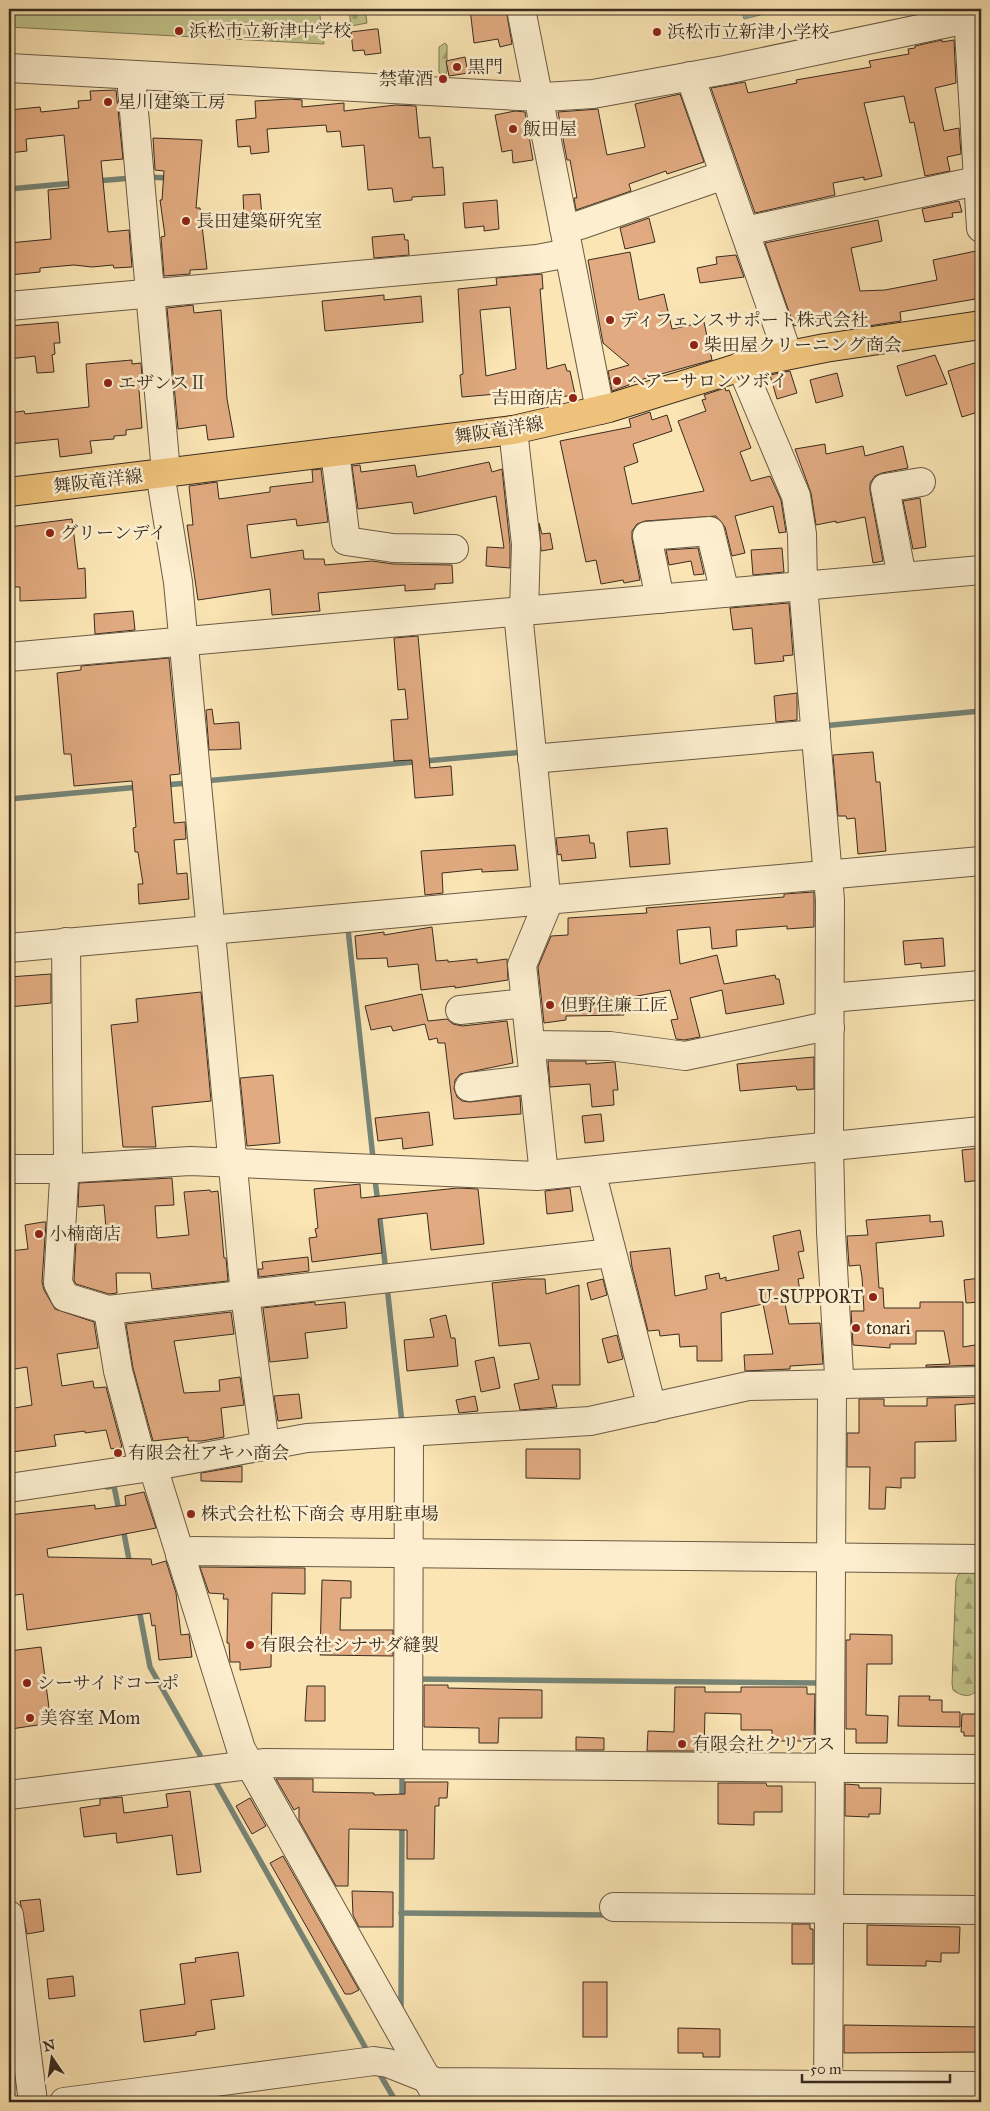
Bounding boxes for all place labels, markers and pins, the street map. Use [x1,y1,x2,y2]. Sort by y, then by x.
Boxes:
place label: 浜松市立新津中学校 [189,20,351,42]
place label: 浜松市立新津小学校 [667,21,829,43]
marker: 浜松市立新津中学校 [173,25,185,37]
marker: 浜松市立新津小学校 [651,26,663,38]
place label: 黒門 [467,56,503,78]
marker: 黒門 [451,61,463,73]
place label: 禁葷酒 [379,68,433,90]
marker: 禁葷酒 [437,73,449,85]
place label: 星川建築工房 [118,91,226,113]
marker: 星川建築工房 [102,96,114,108]
place label: 飯田屋 [523,118,577,140]
marker: 飯田屋 [507,123,519,135]
place label: 長田建築研究室 [196,210,322,232]
marker: 長田建築研究室 [180,215,192,227]
place label: ディフェンスサポート株式会社 [620,309,869,331]
marker: ディフェンスサポート株式会社 [604,314,616,326]
place label: 柴田屋クリーニング商会 [704,334,902,356]
marker: 柴田屋クリーニング商会 [688,339,700,351]
place label: ヘアーサロンツボイ [627,370,788,392]
place label: エザンスⅡ [118,372,207,394]
marker: ヘアーサロンツボイ [611,375,623,387]
marker: エザンスⅡ [102,377,114,389]
place label: 吉田商店 [491,387,563,409]
marker: 吉田商店 [567,392,579,404]
place label: グリーンデイ [60,522,166,544]
marker: グリーンデイ [44,527,56,539]
place label: 但野住廉工匠 [560,994,668,1016]
marker: 但野住廉工匠 [544,999,556,1011]
place label: 小楠商店 [49,1223,121,1245]
marker: 小楠商店 [33,1228,45,1240]
place label: U-SUPPORT [758,1286,863,1308]
marker: U-SUPPORT [867,1291,879,1303]
place label: tonari [866,1317,911,1339]
marker: tonari [850,1322,862,1334]
place label: 有限会社アキハ商会 [128,1442,289,1464]
marker: 有限会社アキハ商会 [112,1447,124,1459]
place label: 株式会社松下商会 専用駐車場 [201,1503,439,1525]
marker: 株式会社松下商会 専用駐車場 [185,1508,197,1520]
place label: 有限会社シナサダ縫製 [260,1634,439,1656]
marker: 有限会社シナサダ縫製 [244,1639,256,1651]
place label: シーサイドコーポ [37,1672,179,1694]
marker: シーサイドコーポ [21,1677,33,1689]
place label: 美容室 Mom [40,1707,141,1729]
marker: 美容室 Mom [24,1712,36,1724]
place label: 有限会社クリアス [692,1733,835,1755]
marker: 有限会社クリアス [676,1738,688,1750]

